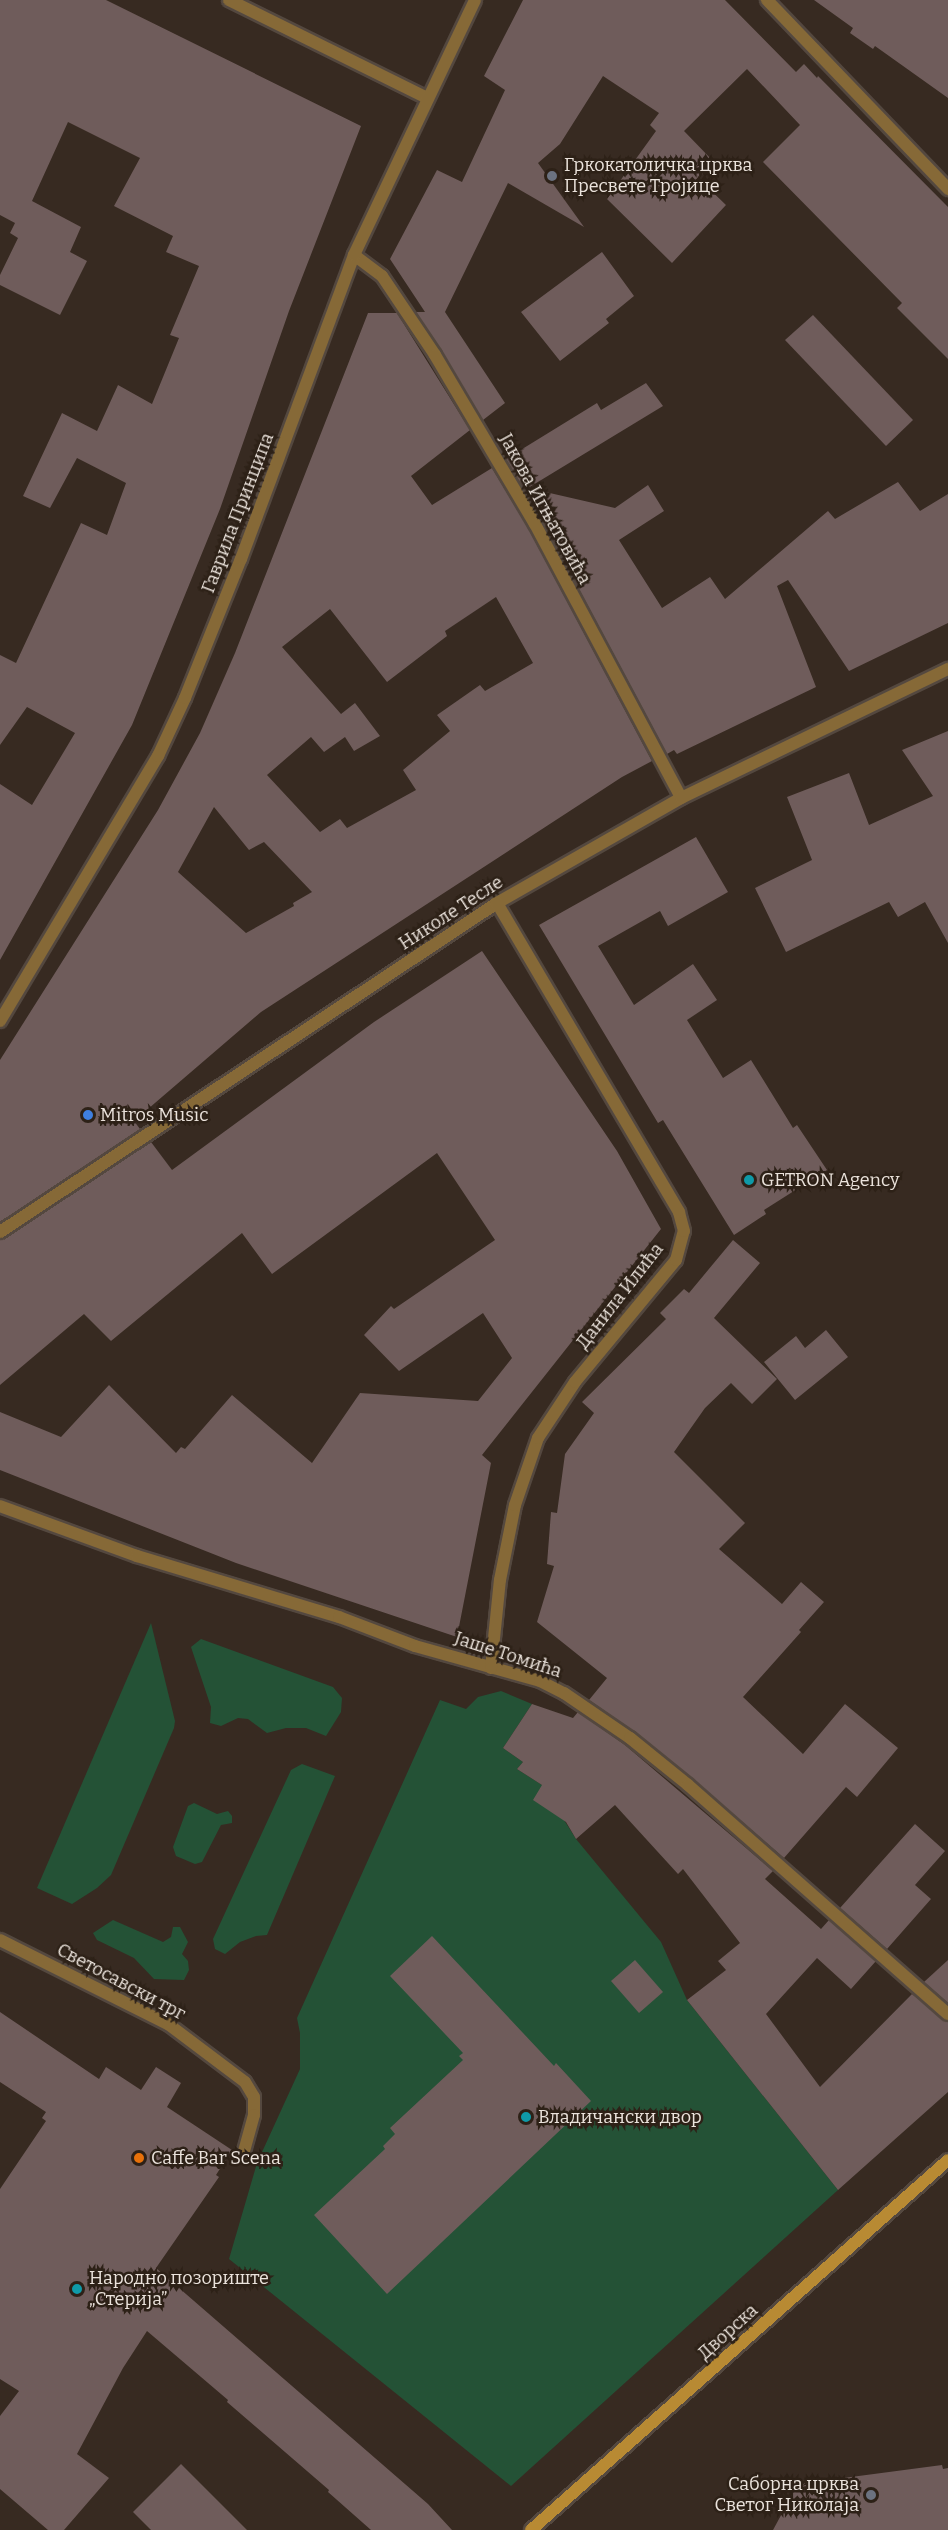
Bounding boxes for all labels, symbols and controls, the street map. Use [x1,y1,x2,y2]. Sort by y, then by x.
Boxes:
place label: Гркокатоличка црква Пресвете Тројице [564,155,752,198]
marker: Гркокатоличка црква Пресвете Тројице [545,169,559,183]
street label: Гаврила Принципа [198,430,278,596]
street label: Јакова Игњатовића [495,430,595,588]
street label: Николе Тесле [395,871,507,955]
place label: Mitros Music [100,1104,208,1126]
marker: Mitros Music [81,1108,95,1122]
place label: GETRON Agency [761,1169,899,1191]
marker: GETRON Agency [742,1173,756,1187]
street label: Данила Илића [572,1239,668,1353]
street label: Јаше Томића [452,1628,564,1682]
street label: Светосавски трг [53,1939,189,2025]
place label: Владичански двор [538,2106,702,2128]
marker: Владичански двор [519,2110,533,2124]
place label: Caffe Bar Scena [151,2147,281,2169]
marker: Caffe Bar Scena [132,2151,146,2165]
place label: Народно позориште „Стерија” [89,2268,269,2310]
marker: Народно позориште „Стерија” [70,2282,84,2296]
street label: Дворска [694,2300,762,2364]
place label: Саборна црква Светог Николаја [715,2474,859,2516]
marker: Саборна црква Светог Николаја [864,2488,878,2502]

